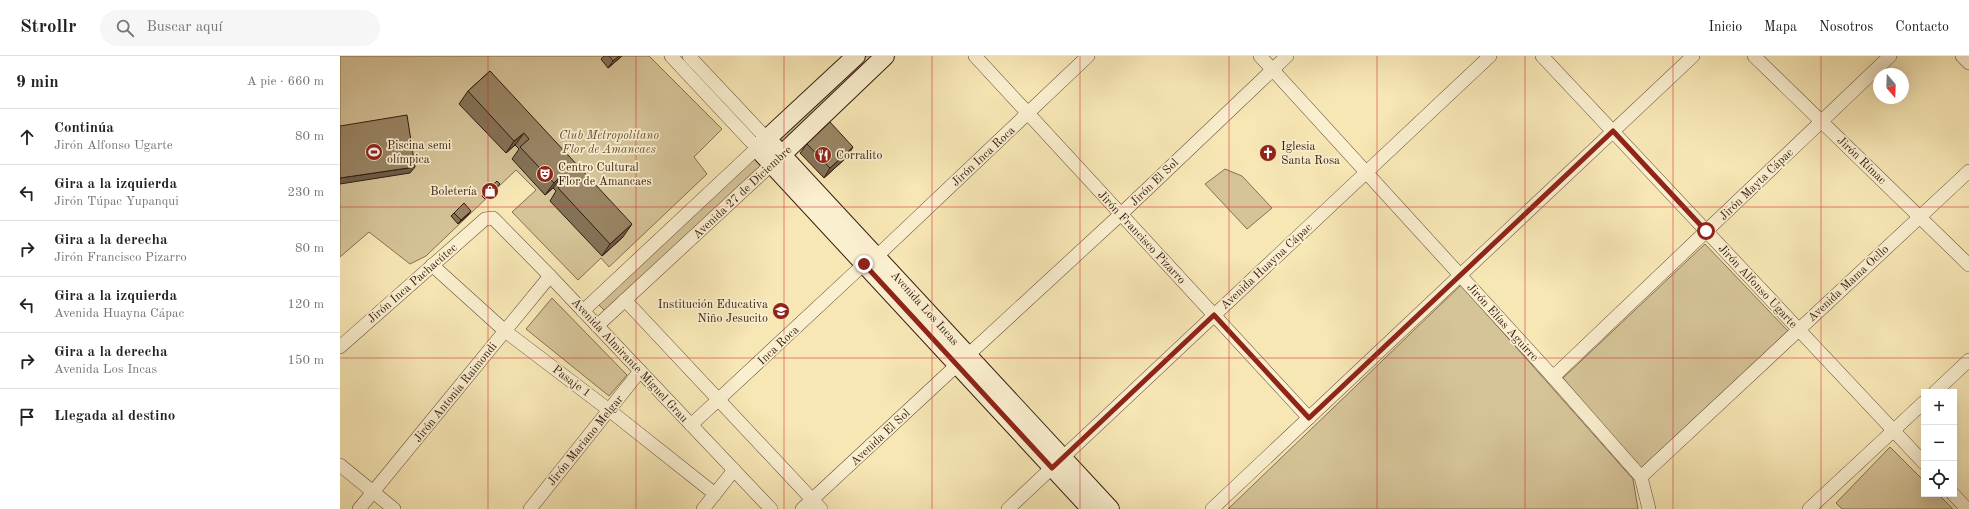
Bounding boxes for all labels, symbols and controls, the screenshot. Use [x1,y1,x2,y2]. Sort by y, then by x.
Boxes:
search box [100,10,380,46]
icon: search [114,17,136,39]
text: Strollr [20,18,76,37]
text: Buscar aquí [146,20,223,35]
text: Inicio [1708,20,1742,34]
text: Mapa [1764,20,1797,34]
text: Nosotros [1819,20,1873,34]
text: Contacto [1895,20,1949,34]
north arrow [1873,68,1909,104]
text: 9 min [16,74,59,91]
text: A pie · 660 m [247,75,324,88]
text: Continúa [54,121,114,136]
street label: Jirón Inca Roca [950,124,1018,189]
icon: ahead [16,126,38,148]
text: 80 m [295,130,324,143]
park label: Club Metropolitano Flor de Amancaes [559,130,659,156]
street label: Jirón Rímac [1834,135,1888,187]
text: Jirón Alfonso Ugarte [54,139,173,152]
place label: Piscina semi olímpica [387,140,451,166]
place label: Iglesia Santa Rosa [1281,141,1340,167]
sports icon: Piscina semi olímpica [364,142,384,162]
church icon: Iglesia Santa Rosa [1258,143,1278,163]
street label: Avenida 27 de Diciembre [691,144,795,241]
restaurant icon: Corralito [813,145,833,165]
street label: Jirón Mayta Cápac [1717,147,1796,223]
place label: Corralito [836,150,882,162]
street label: Jirón El Sol [1128,157,1181,209]
place label: Centro Cultural Flor de Amancaes [558,162,652,188]
theatre icon: Centro Cultural Flor de Amancaes [535,164,555,184]
text: Gira a la izquierda [54,177,177,192]
shop icon: Boletería [480,181,500,201]
icon: left [16,182,38,204]
text: 230 m [287,186,324,199]
place label: Boletería [430,186,477,198]
street label: Jirón Francisco Pizarro [1095,189,1187,287]
text: Jirón Túpac Yupanqui [54,195,179,208]
street label: Avenida Huayna Cápac [1219,221,1315,312]
route start [1697,222,1715,240]
text: Gira a la derecha [54,233,168,248]
icon: right [16,238,38,260]
text: 80 m [295,242,324,255]
street label: Jirón Inca Pachacútec [366,242,460,326]
street label: Jirón Alfonso Ugarte [1715,242,1799,331]
street label: Avenida Mama Ocllo [1806,243,1892,324]
text: Jirón Francisco Pizarro [54,251,187,264]
route end [855,255,873,273]
street label: Avenida Los Incas [888,269,961,348]
street label: Jirón Elías Aguirre [1464,281,1541,364]
text: Gira a la izquierda [54,289,177,304]
icon: left [16,294,38,316]
street label: Avenida Almirante Miguel Grau [569,296,690,425]
text: 120 m [287,298,324,311]
place label: Institución Educativa Niño Jesucito [658,299,768,325]
school or university icon: Institución Educativa Niño Jesucito [771,301,791,321]
text: Avenida Huayna Cápac [54,307,184,320]
street label: Inca Roca [756,324,802,368]
street label: Jirón Antonia Raimondi [412,340,500,445]
text: Gira a la derecha [54,345,168,360]
icon: right [16,350,38,372]
text: 150 m [287,354,324,367]
text: Avenida Los Incas [54,363,157,376]
street label: Pasaje 1 [550,364,593,400]
map controls [1921,389,1957,497]
button: + [1921,389,1957,425]
street label: Jirón Mariano Melgar [546,393,626,488]
icon: arrive [16,406,38,428]
street label: Avenida El Sol [849,407,913,468]
text: Llegada al destino [54,409,175,424]
button: − [1921,425,1957,461]
button: locate [1921,461,1957,497]

